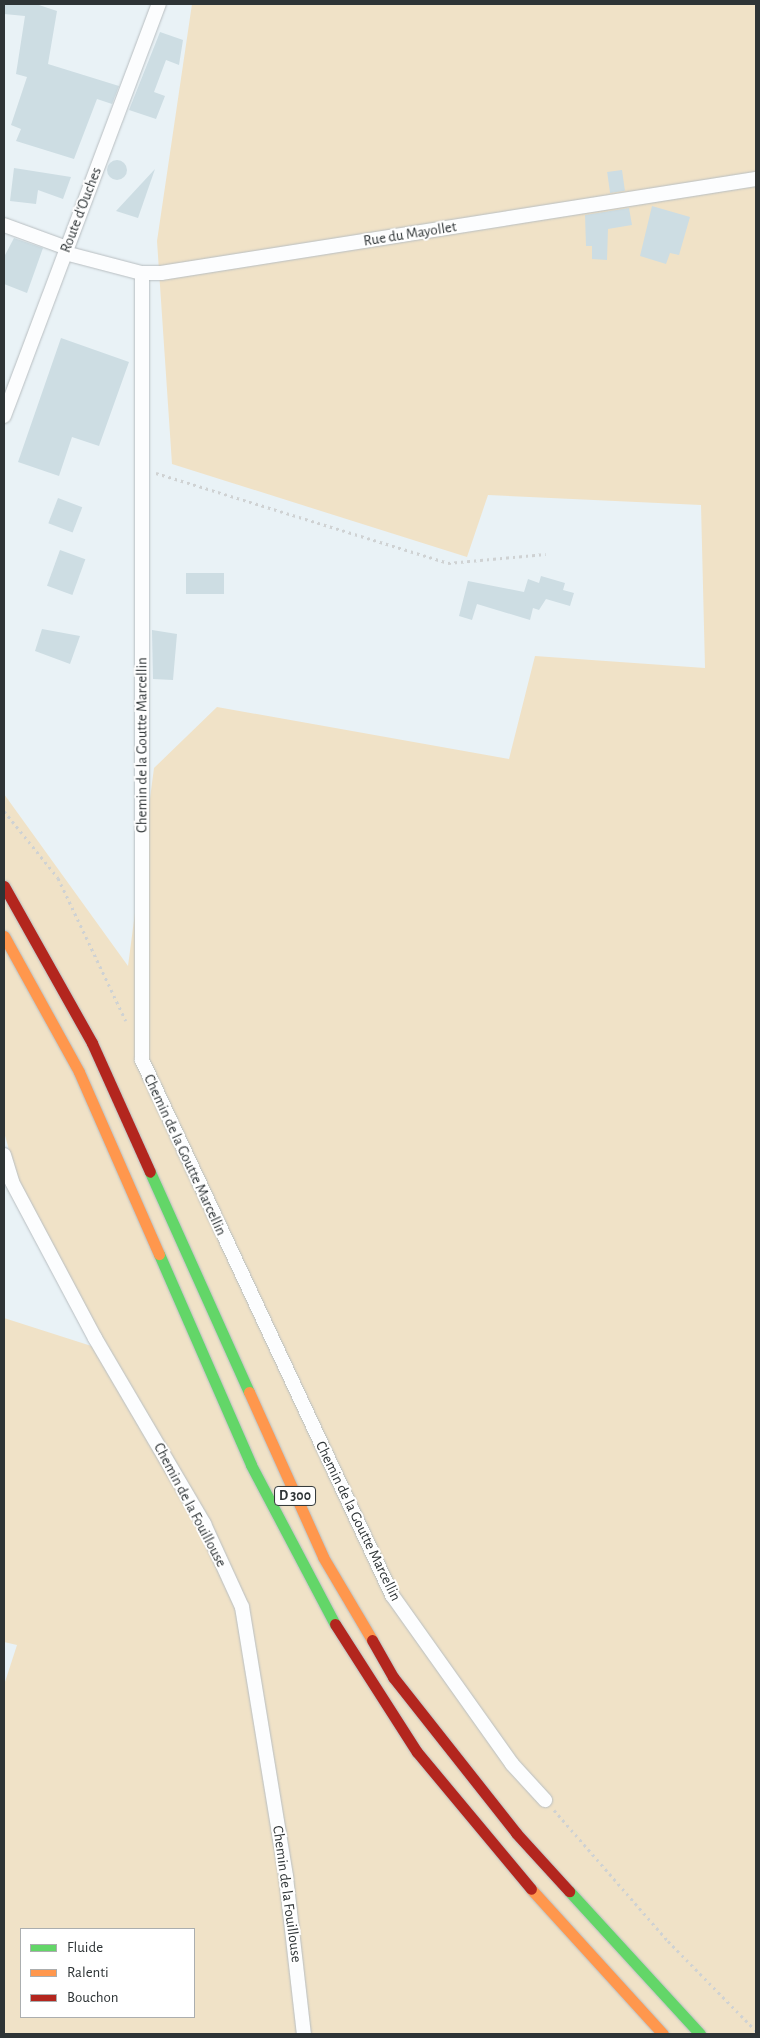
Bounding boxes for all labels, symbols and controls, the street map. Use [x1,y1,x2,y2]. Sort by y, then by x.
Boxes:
street label: Route d'Ouches [56,165,106,255]
street label: Rue du Mayollet [362,218,458,250]
street label: Chemin de la Goutte Marcellin [133,657,151,833]
street label: Chemin de la Goutte Marcellin [140,1072,230,1238]
street label: Chemin de la Goutte Marcellin [311,1438,405,1604]
street label: Chemin de la Fouillouse [150,1440,230,1570]
road number: D 300 [274,1484,316,1508]
street label: Chemin de la Fouillouse [268,1824,306,1964]
legend [20,1928,195,2018]
text: Fluide [67,1940,103,1955]
text: Ralenti [67,1965,109,1980]
text: Bouchon [67,1990,118,2005]

